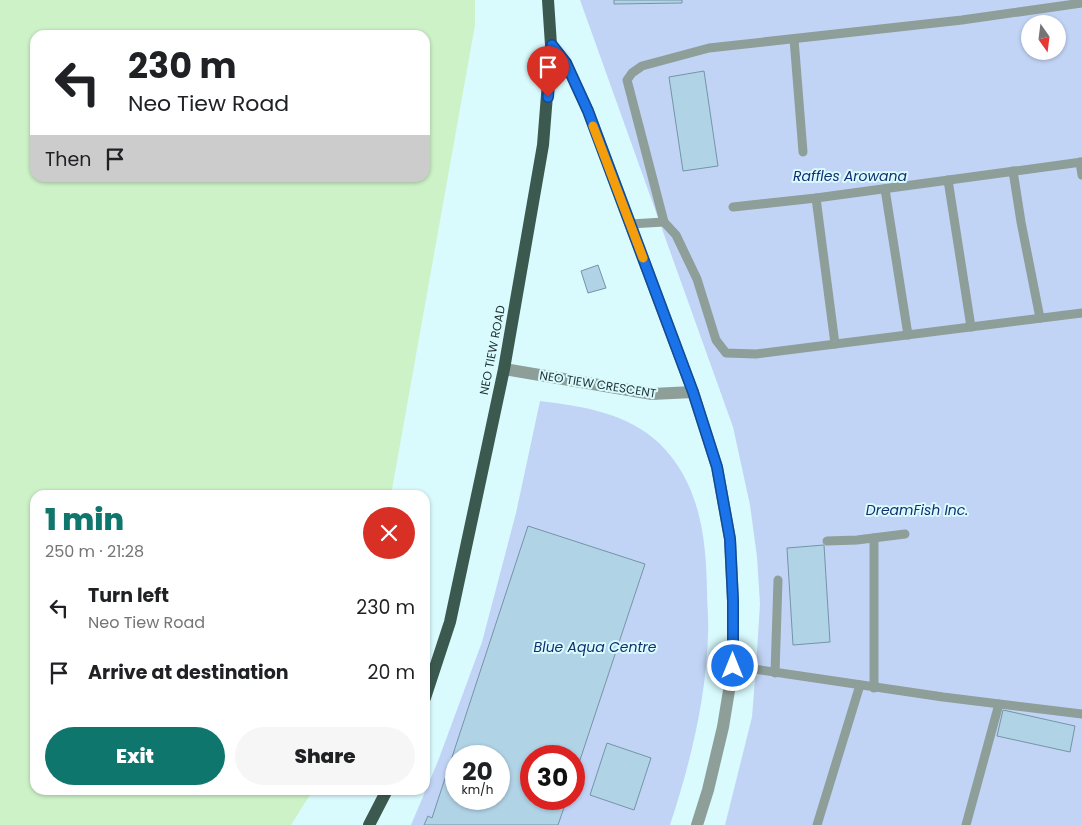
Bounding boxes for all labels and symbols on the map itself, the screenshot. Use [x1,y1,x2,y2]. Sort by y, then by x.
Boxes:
north arrow [1021,15,1066,60]
pin [527,46,569,97]
water label: Raffles Arowana [793,166,907,186]
street label: NEO TIEW ROAD [475,304,509,396]
street label: NEO TIEW CRESCENT [538,366,658,402]
water label: DreamFish Inc. [866,500,968,520]
water label: Blue Aqua Centre [534,637,657,657]
position arrow [706,639,758,691]
speed limit sign: 30 [520,745,585,810]

